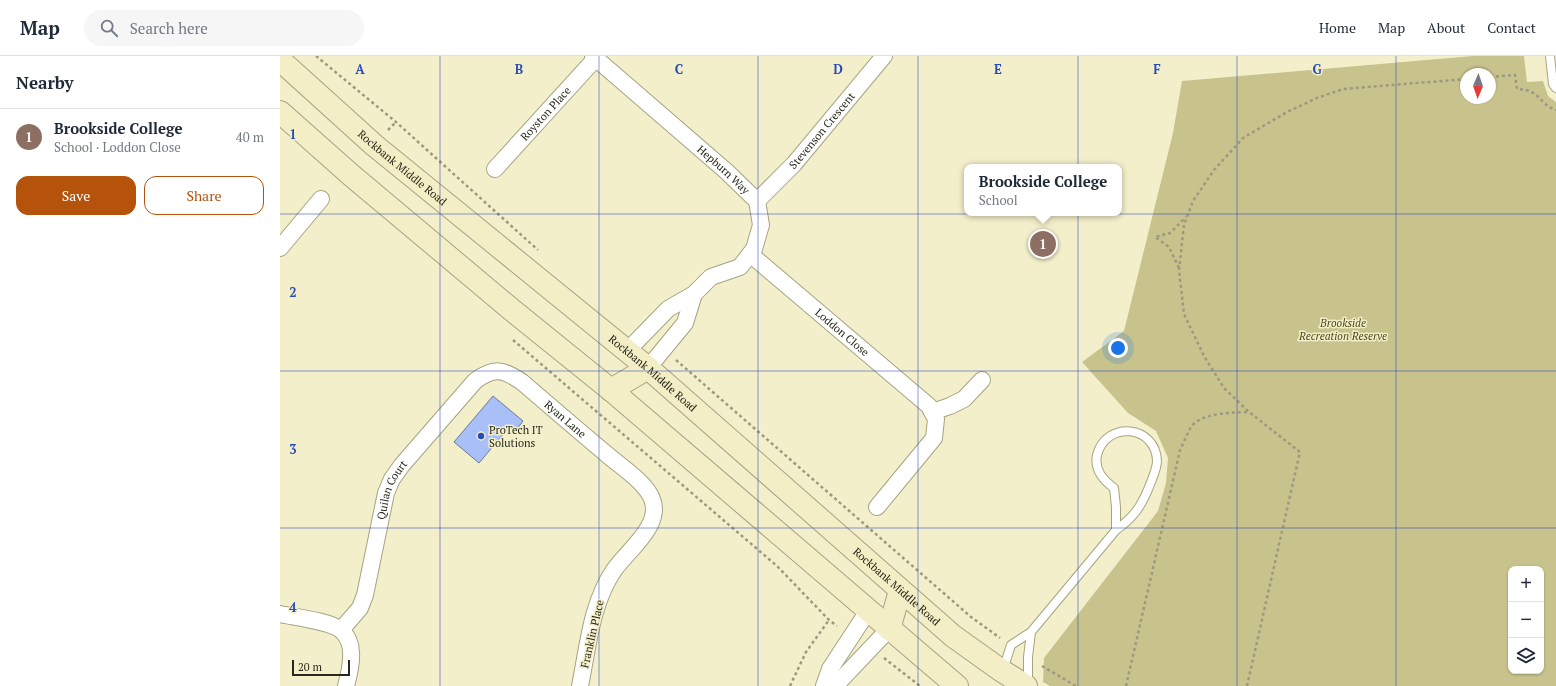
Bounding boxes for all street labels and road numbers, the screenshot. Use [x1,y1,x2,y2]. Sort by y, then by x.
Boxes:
street label: Royston Place [517,83,574,144]
street label: Stevenson Crescent [786,89,858,172]
street label: Rockbank Middle Road [355,127,450,208]
street label: Hepburn Way [694,142,753,197]
street label: Loddon Close [812,305,872,359]
street label: Rockbank Middle Road [606,332,700,415]
street label: Ryan Lane [542,397,589,441]
street label: Quilan Court [374,457,410,521]
street label: Rockbank Middle Road [850,544,943,629]
street label: Franklin Place [577,598,607,670]

